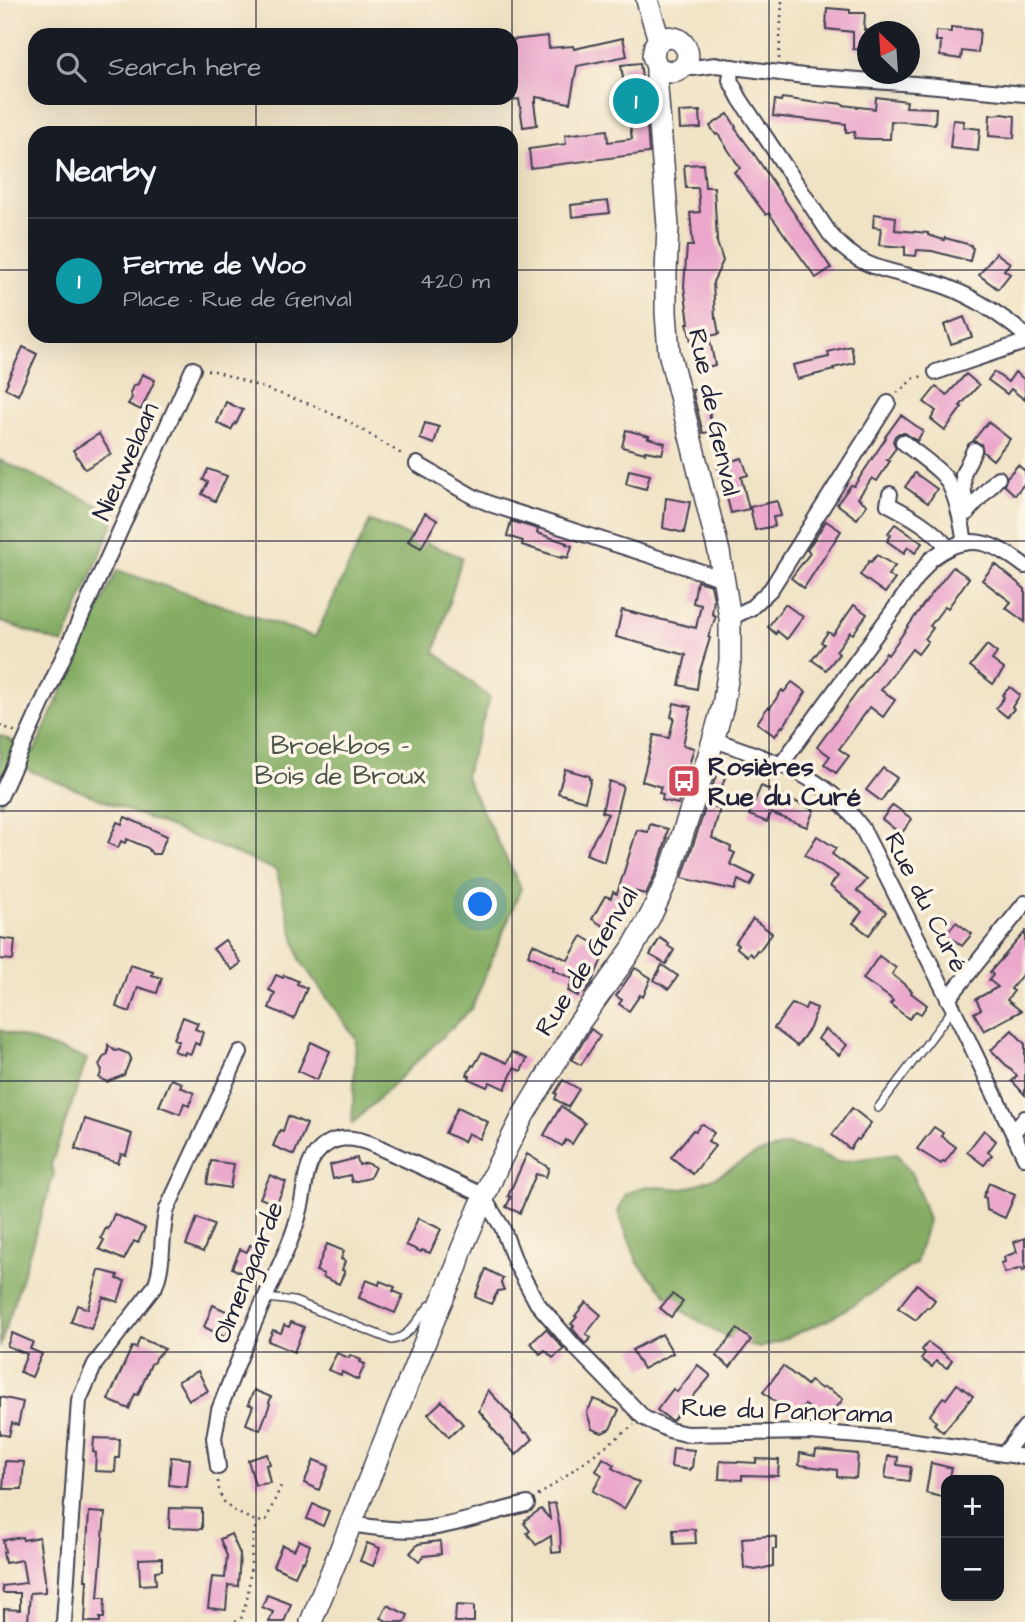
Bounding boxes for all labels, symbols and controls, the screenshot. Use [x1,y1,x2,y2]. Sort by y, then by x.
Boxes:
north arrow [857,21,920,84]
search box [28,28,518,105]
icon: search [52,48,90,86]
text: Search here [108,49,261,85]
pin: 1 [613,75,659,127]
text: Nearby [56,151,156,193]
text: Ferme de Woo [123,247,306,283]
text: 1 [78,265,80,297]
text: 420 m [420,265,490,297]
text: Place · Rue de Genval [123,283,352,315]
street label: Rue de Genval [679,325,749,499]
street label: Nieuwelaan [84,396,168,526]
park label: Broekbos - Bois de Broux [254,728,426,794]
place label: Rosières Rue du Curé [708,749,861,815]
bus stop icon: Rosières Rue du Curé [665,762,703,800]
street label: Rue du Curé [875,826,977,979]
street label: Rue de Genval [527,880,647,1043]
your location [463,887,497,921]
street label: Olmengaarde [203,1196,295,1350]
street label: Rue du Panorama [681,1389,893,1433]
map controls [941,1475,1004,1601]
button: + [941,1475,1004,1538]
button: − [941,1538,1004,1601]

